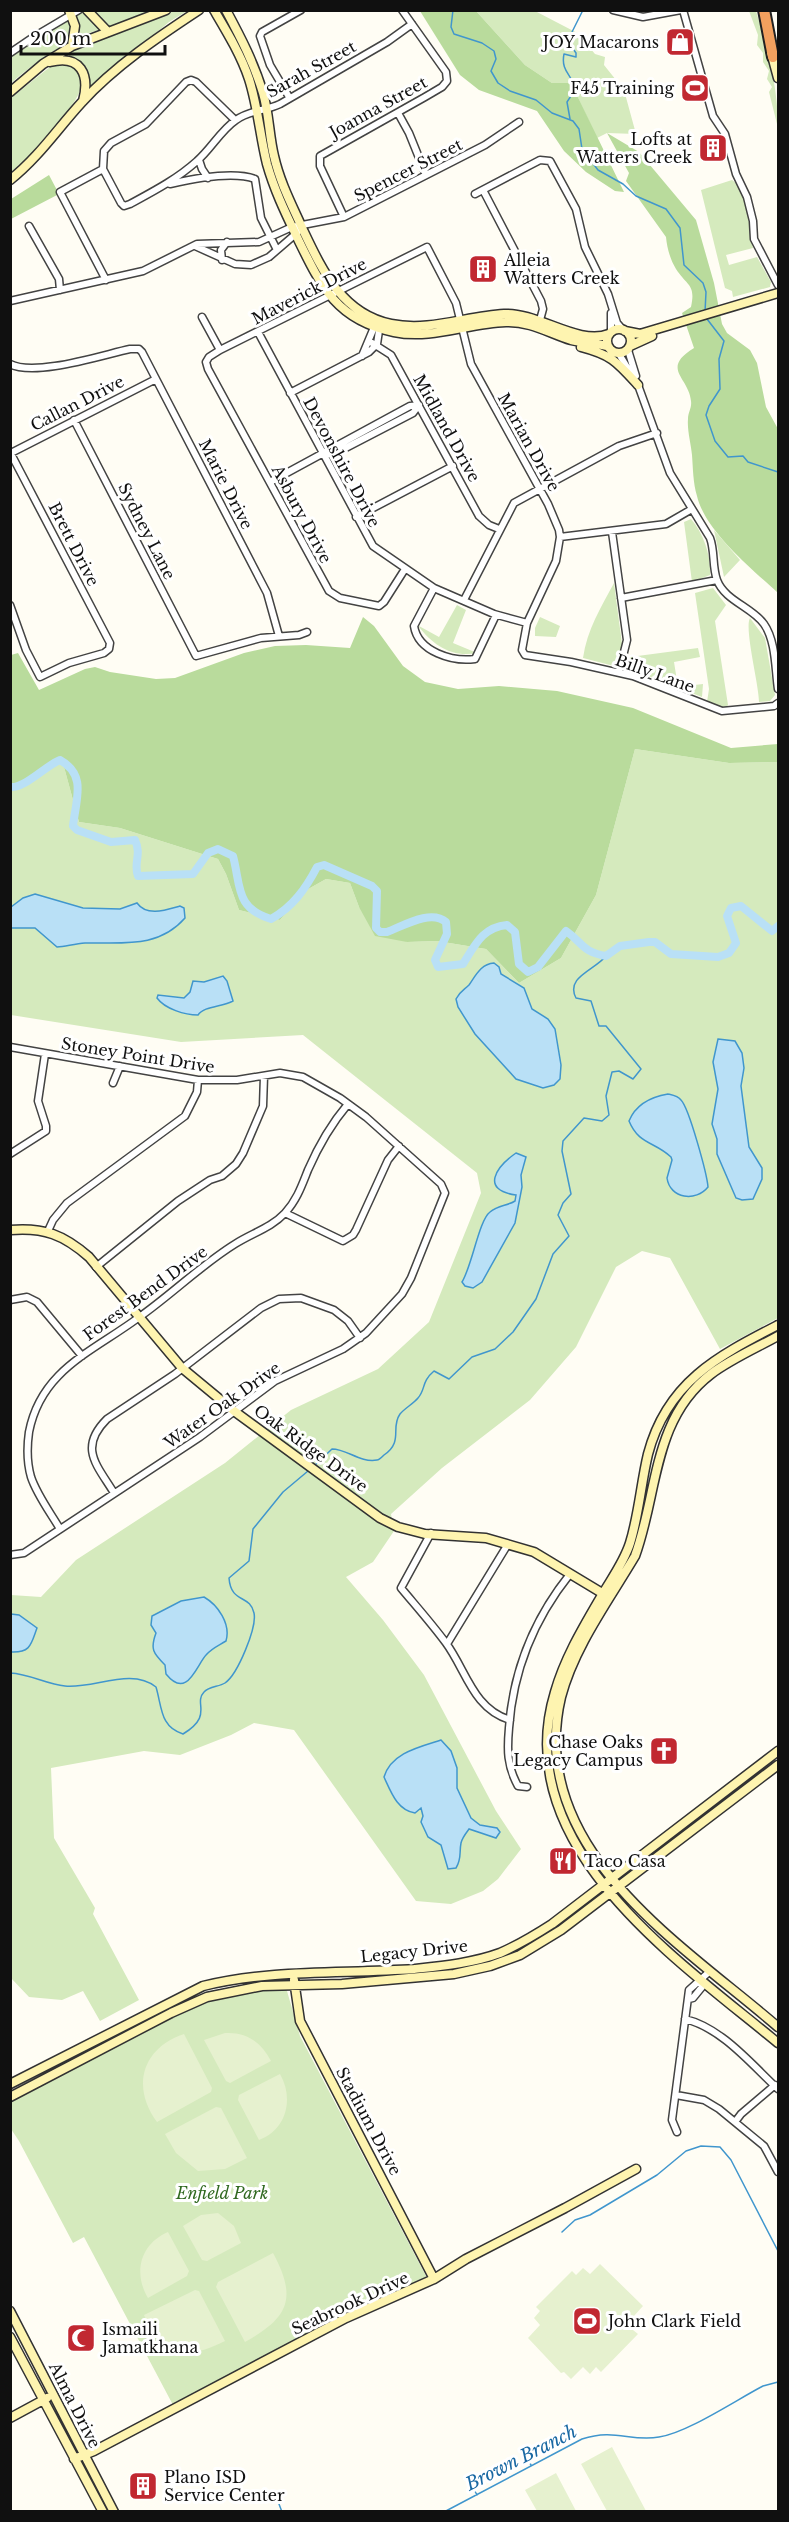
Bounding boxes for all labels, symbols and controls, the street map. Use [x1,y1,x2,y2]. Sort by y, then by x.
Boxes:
scale bar [21,18,165,56]
shop icon: JOY Macarons [664,26,696,58]
text: 200 m [30,28,91,50]
place label: JOY Macarons [541,32,659,52]
street label: Sarah Street [263,36,359,102]
street label: Joanna Street [324,72,430,143]
sports icon: F45 Training [679,72,711,104]
place label: F45 Training [570,78,674,98]
place label: Lofts at Watters Creek [575,129,692,167]
building icon: Lofts at Watters Creek [697,132,729,164]
street label: Spencer Street [350,134,466,206]
place label: Alleia Watters Creek [503,250,620,288]
street label: Maverick Drive [248,253,370,329]
building icon: Alleia Watters Creek [467,253,499,285]
street label: Callan Drive [27,371,127,435]
street label: Midland Drive [409,371,485,485]
street label: Marian Drive [494,389,564,495]
street label: Devonshire Drive [299,393,385,531]
street label: Marie Drive [195,435,257,533]
street label: Asbury Drive [267,461,336,567]
street label: Sydney Lane [114,479,180,583]
street label: Brett Drive [44,499,104,589]
street label: Billy Lane [613,649,697,697]
street label: Stoney Point Drive [60,1033,216,1077]
street label: Forest Bend Drive [79,1241,211,1345]
street label: Water Oak Drive [159,1357,284,1453]
street label: Oak Ridge Drive [250,1400,372,1496]
place label: Chase Oaks Legacy Campus [513,1732,643,1770]
church icon: Chase Oaks Legacy Campus [648,1735,680,1767]
restaurant icon: Taco Casa [547,1845,579,1877]
place label: Taco Casa [584,1851,666,1871]
street label: Legacy Drive [359,1935,469,1967]
street label: Stadium Drive [332,2063,406,2179]
park label: Enfield Park [175,2183,268,2203]
street label: Seabrook Drive [288,2267,412,2339]
sports icon: John Clark Field [571,2305,603,2337]
place label: John Clark Field [606,2311,741,2331]
place label: Ismaili Jamatkhana [100,2319,198,2357]
mosque icon: Ismaili Jamatkhana [65,2322,97,2354]
street label: Alma Drive [44,2358,105,2451]
water label: Brown Branch [461,2421,580,2496]
place label: Plano ISD Service Center [164,2467,285,2505]
building icon: Plano ISD Service Center [127,2470,159,2502]

